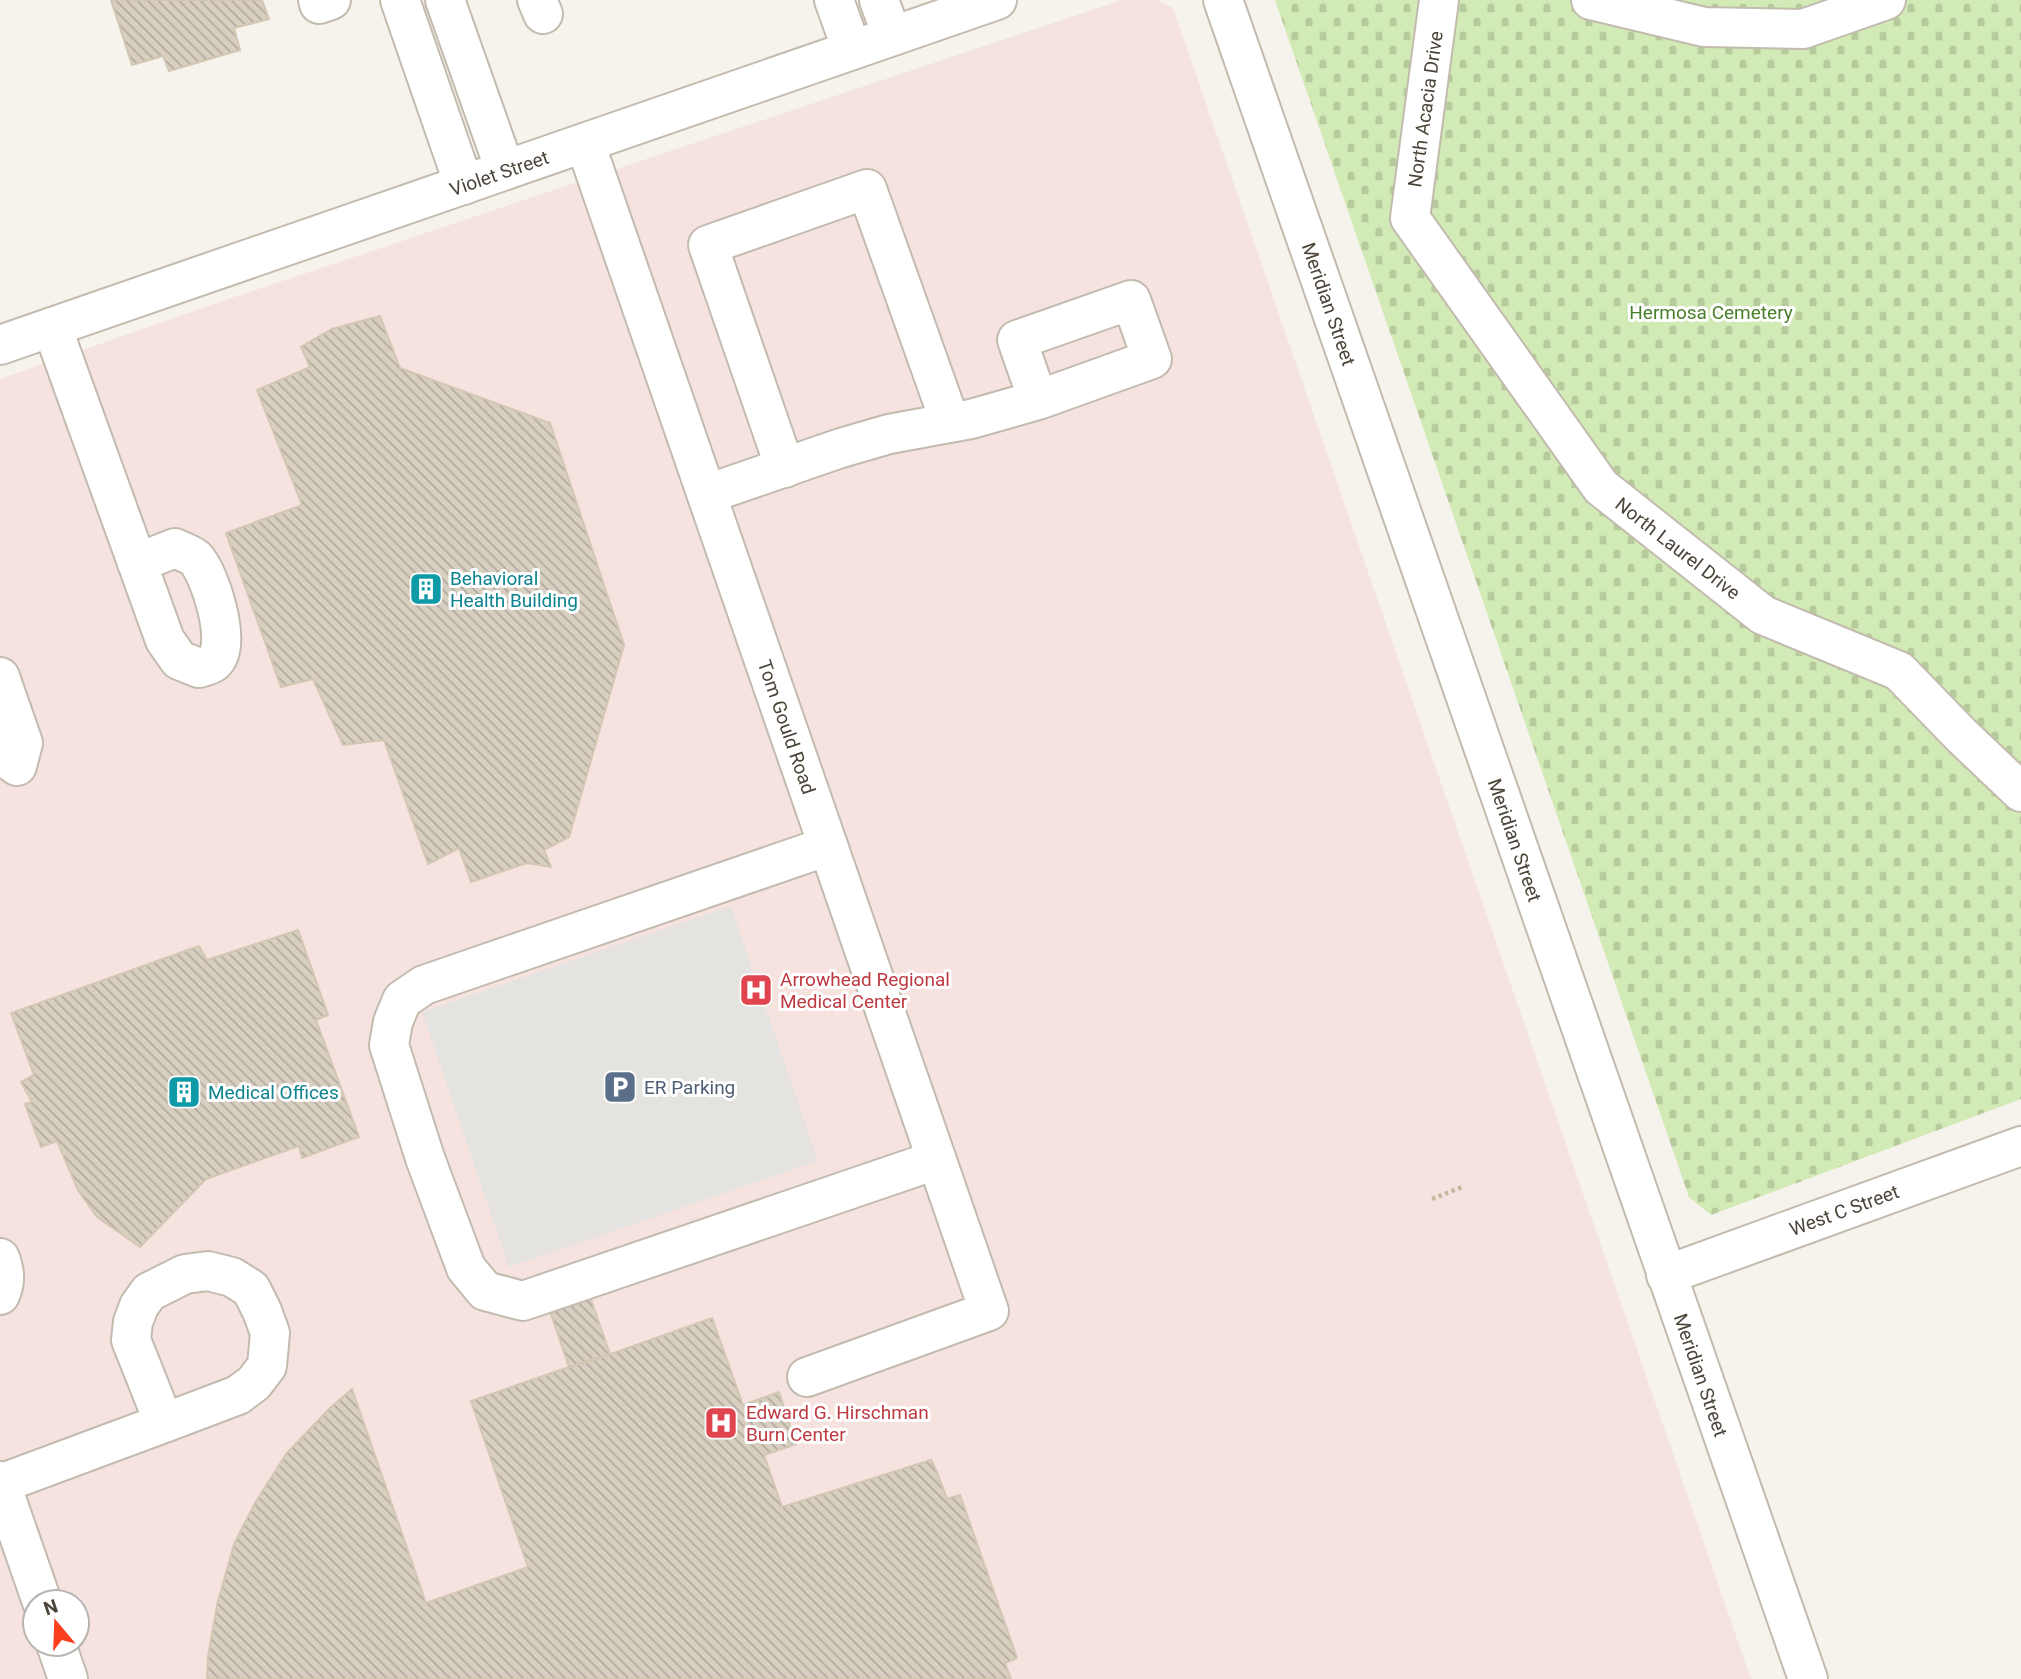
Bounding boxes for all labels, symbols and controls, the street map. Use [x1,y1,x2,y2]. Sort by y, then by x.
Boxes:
street label: North Acacia Drive [1403,29,1448,189]
street label: Violet Street [447,146,552,201]
street label: Meridian Street [1297,240,1360,369]
park label: Hermosa Cemetery [1629,301,1793,324]
street label: North Laurel Drive [1611,493,1745,604]
place label: Behavioral Health Building [450,567,578,612]
building icon: Behavioral Health Building [407,570,445,608]
street label: Tom Gould Road [753,657,820,797]
street label: Meridian Street [1483,776,1546,905]
place label: Arrowhead Regional Medical Center [780,968,950,1013]
hospital icon: Arrowhead Regional Medical Center [737,971,775,1009]
parking icon: ER Parking [601,1068,639,1106]
building icon: Medical Offices [165,1073,203,1111]
place label: ER Parking [644,1076,735,1099]
place label: Medical Offices [208,1081,339,1104]
street label: West C Street [1786,1180,1902,1241]
street label: Meridian Street [1669,1311,1732,1440]
place label: Edward G. Hirschman Burn Center [746,1401,929,1446]
hospital icon: Edward G. Hirschman Burn Center [702,1404,740,1442]
north arrow [21,1588,91,1658]
text: N [41,1594,61,1620]

